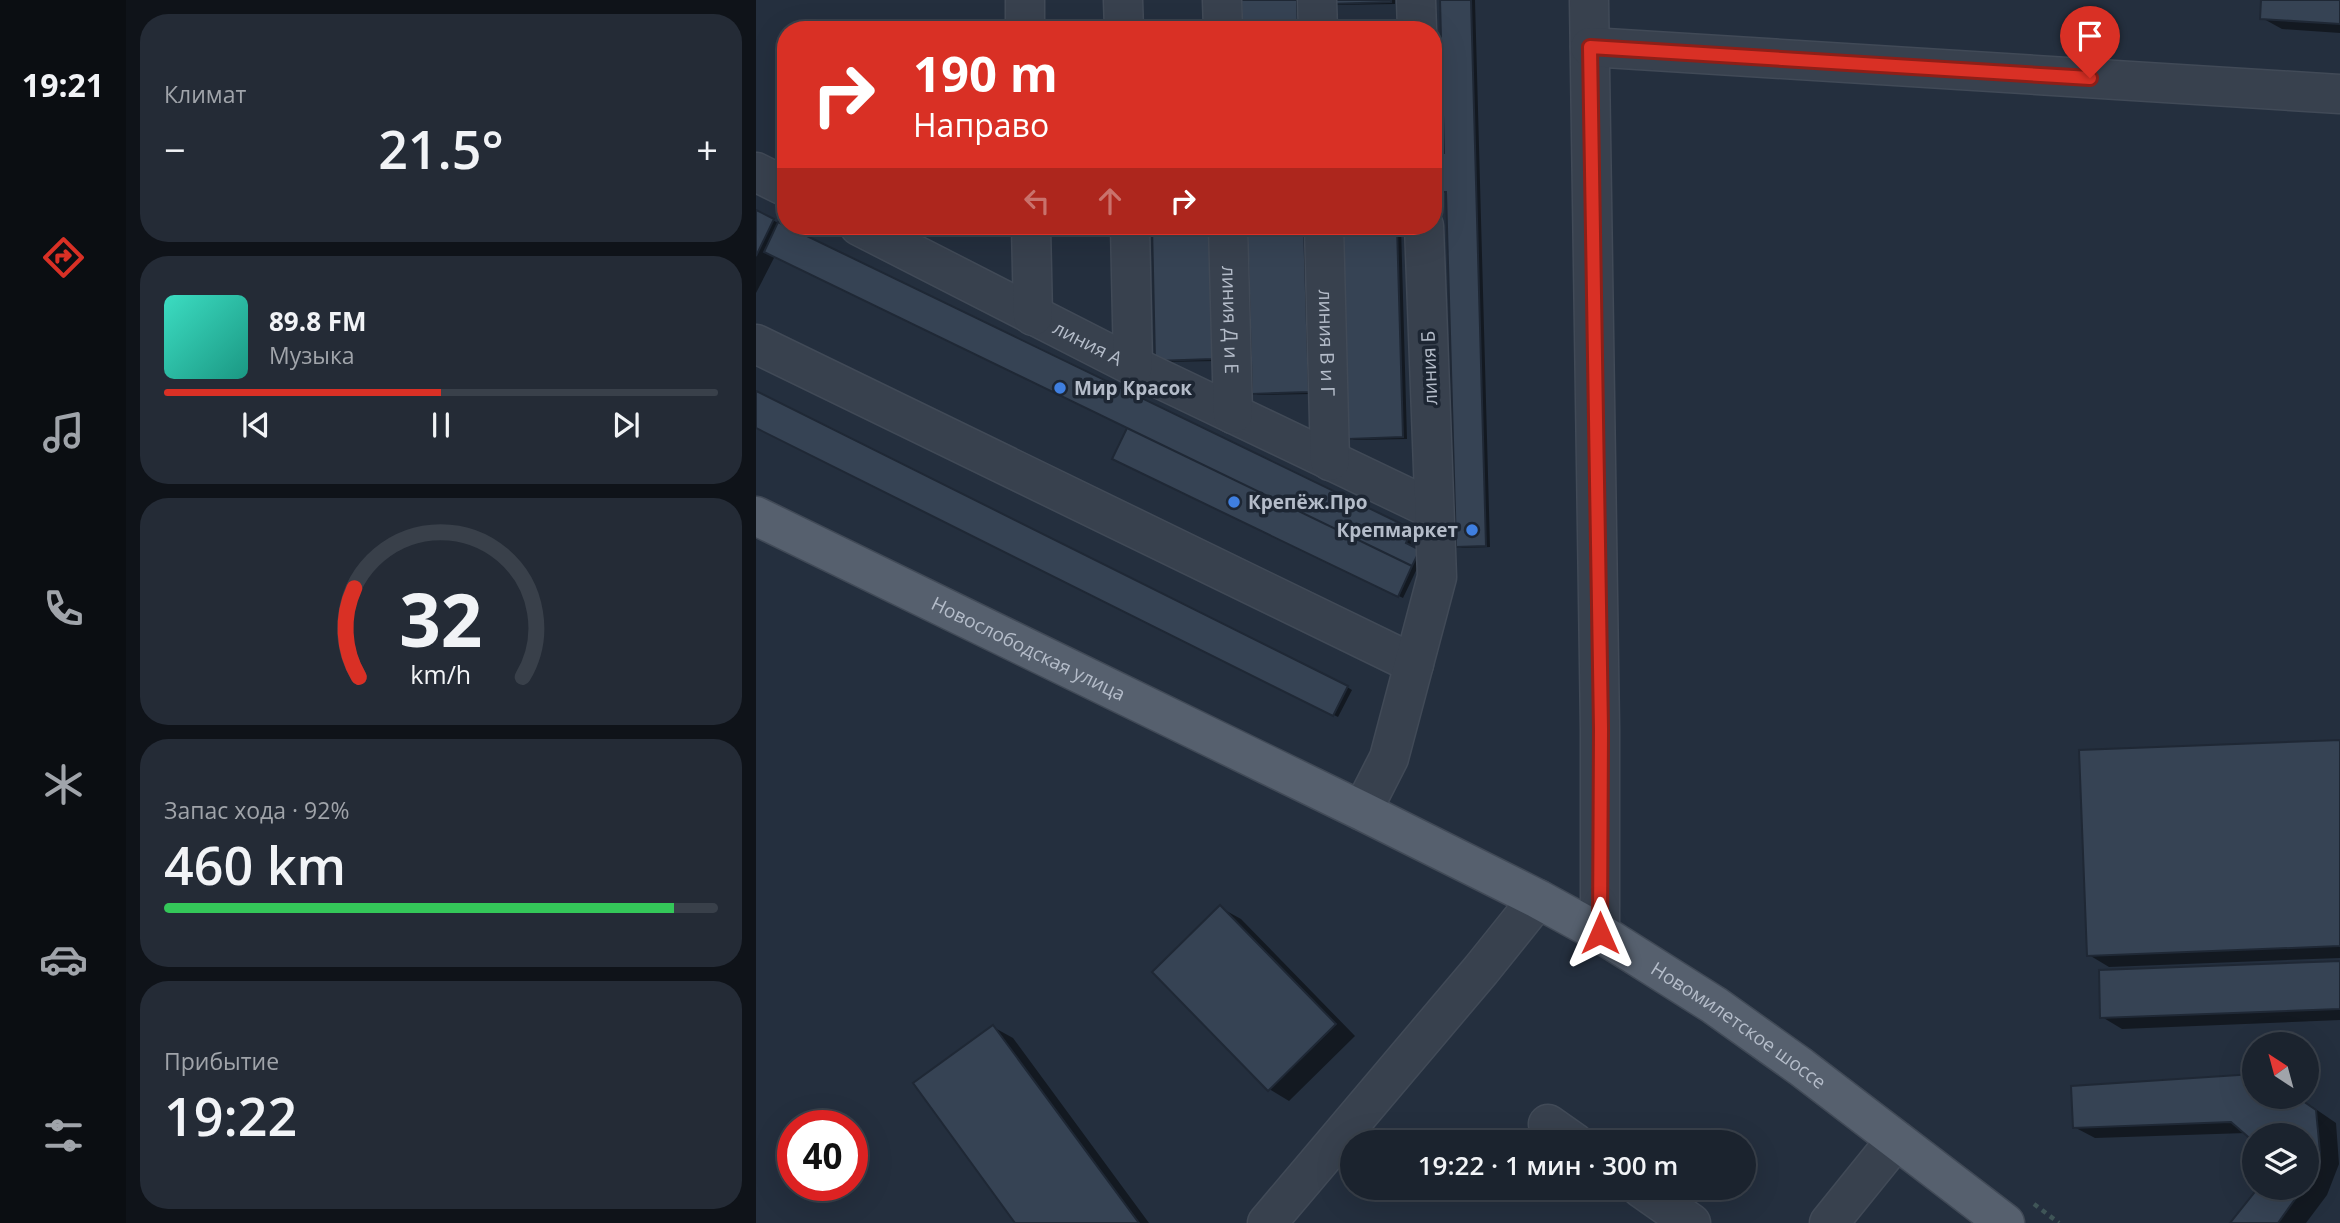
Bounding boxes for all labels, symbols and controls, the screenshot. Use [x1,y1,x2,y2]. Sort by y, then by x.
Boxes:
pin [2060,6,2120,78]
icon: arrive [2071,17,2109,55]
text: 190 m [913,40,1058,106]
icon: right [798,49,889,140]
text: 19:21 [22,63,104,106]
text: Климат [164,78,246,110]
text: Направо [913,103,1049,146]
text: 21.5° [378,113,504,184]
text: − [164,123,186,175]
text: + [696,123,718,175]
icon: left [1018,182,1056,220]
icon: ahead [1091,182,1129,220]
icon: right [1164,182,1202,220]
icon: directions [39,233,88,282]
street label: линия Д и Е [1216,266,1245,374]
street label: линия В и Г [1313,289,1341,397]
text: 89.8 FM [269,303,367,339]
street label: линия А [1049,314,1127,371]
street label: линия Б [1415,330,1443,406]
text: Музыка [269,339,355,371]
place label: Мир Красок [1074,375,1192,401]
marker: Мир Красок [1052,380,1068,396]
icon: previous [237,406,275,444]
icon: pause [422,406,460,444]
icon: next [607,406,645,444]
icon: music [39,408,88,457]
place label: Крепёж.Про [1248,489,1368,515]
marker: Крепёж.Про [1226,494,1242,510]
place label: Крепмаркет [1337,517,1458,543]
marker: Крепмаркет [1464,522,1480,538]
text: 32 [399,570,483,669]
icon: phone [39,584,88,633]
street label: Новослободская улица [927,590,1130,707]
text: km/h [411,657,471,691]
icon: climate [39,760,88,809]
text: Запас хода · 92% [164,794,349,826]
text: 460 km [164,829,346,900]
position arrow [1563,896,1637,970]
icon: car [39,935,88,984]
street label: Новомилетское шоссе [1646,956,1832,1095]
north arrow [2242,1032,2319,1110]
map controls [2242,1032,2319,1200]
text: Прибытие [164,1045,279,1077]
text: 19:22 [164,1080,297,1151]
speed limit sign: 40 [777,1110,868,1201]
icon: filters [39,1111,88,1160]
button: layers [2242,1123,2319,1200]
text: 19:22 · 1 мин · 300 m [1418,1147,1678,1183]

